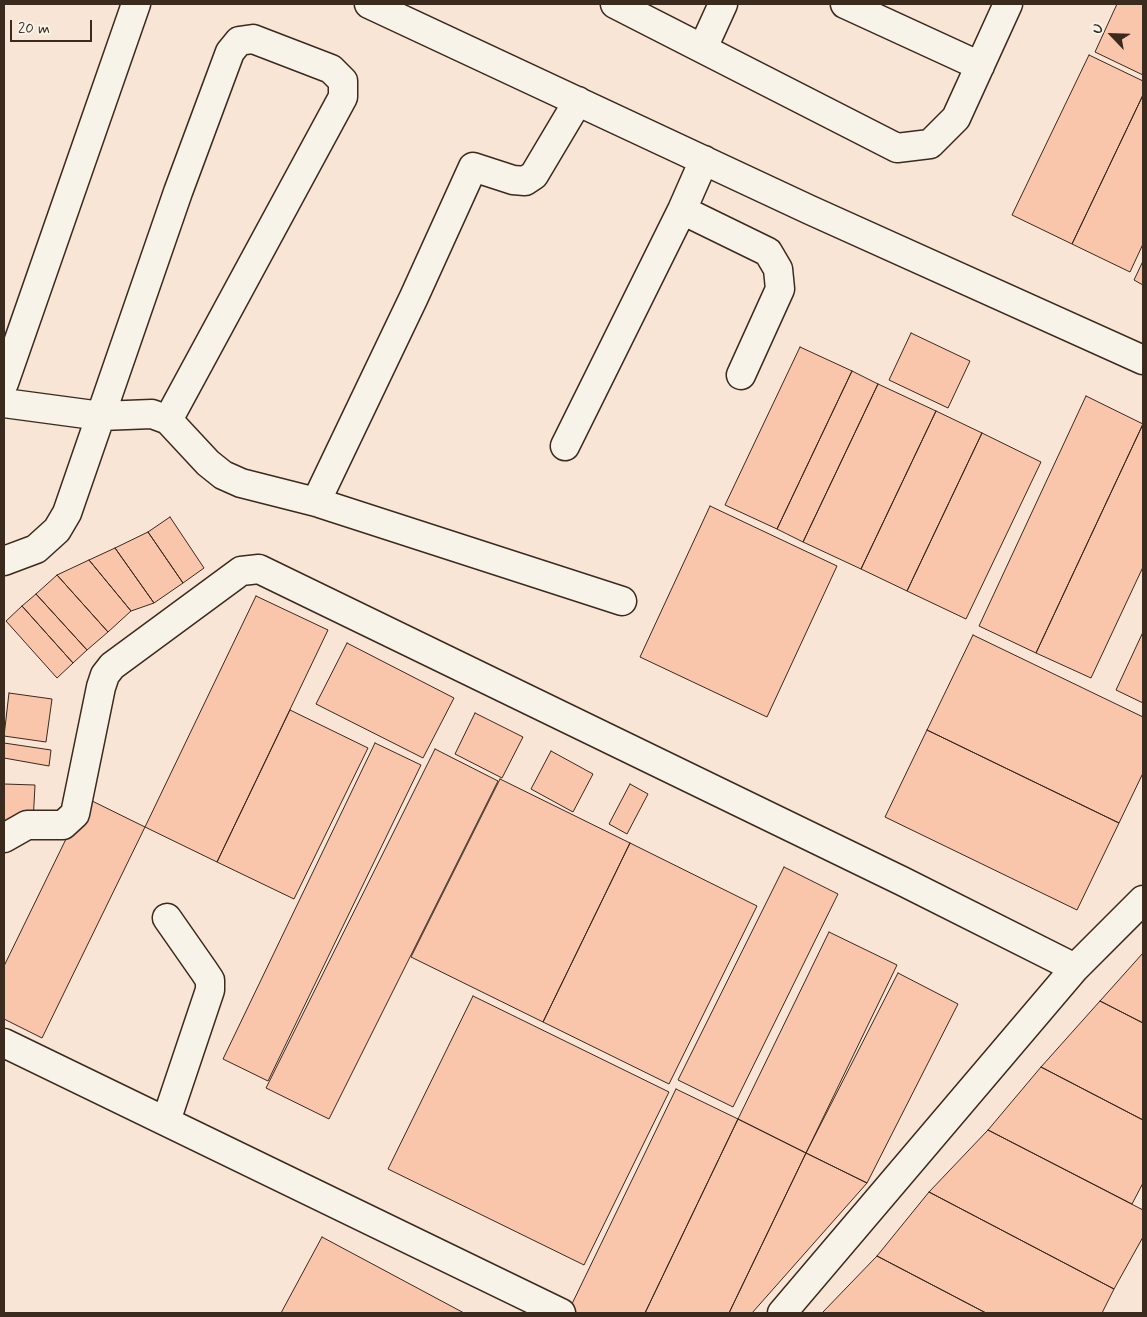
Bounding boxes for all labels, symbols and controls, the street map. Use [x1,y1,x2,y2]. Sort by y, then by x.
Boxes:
scale bar [12,10,95,42]
north arrow [1087,10,1137,60]
text: 20 m [18,19,50,39]
text: U [1088,21,1108,37]

